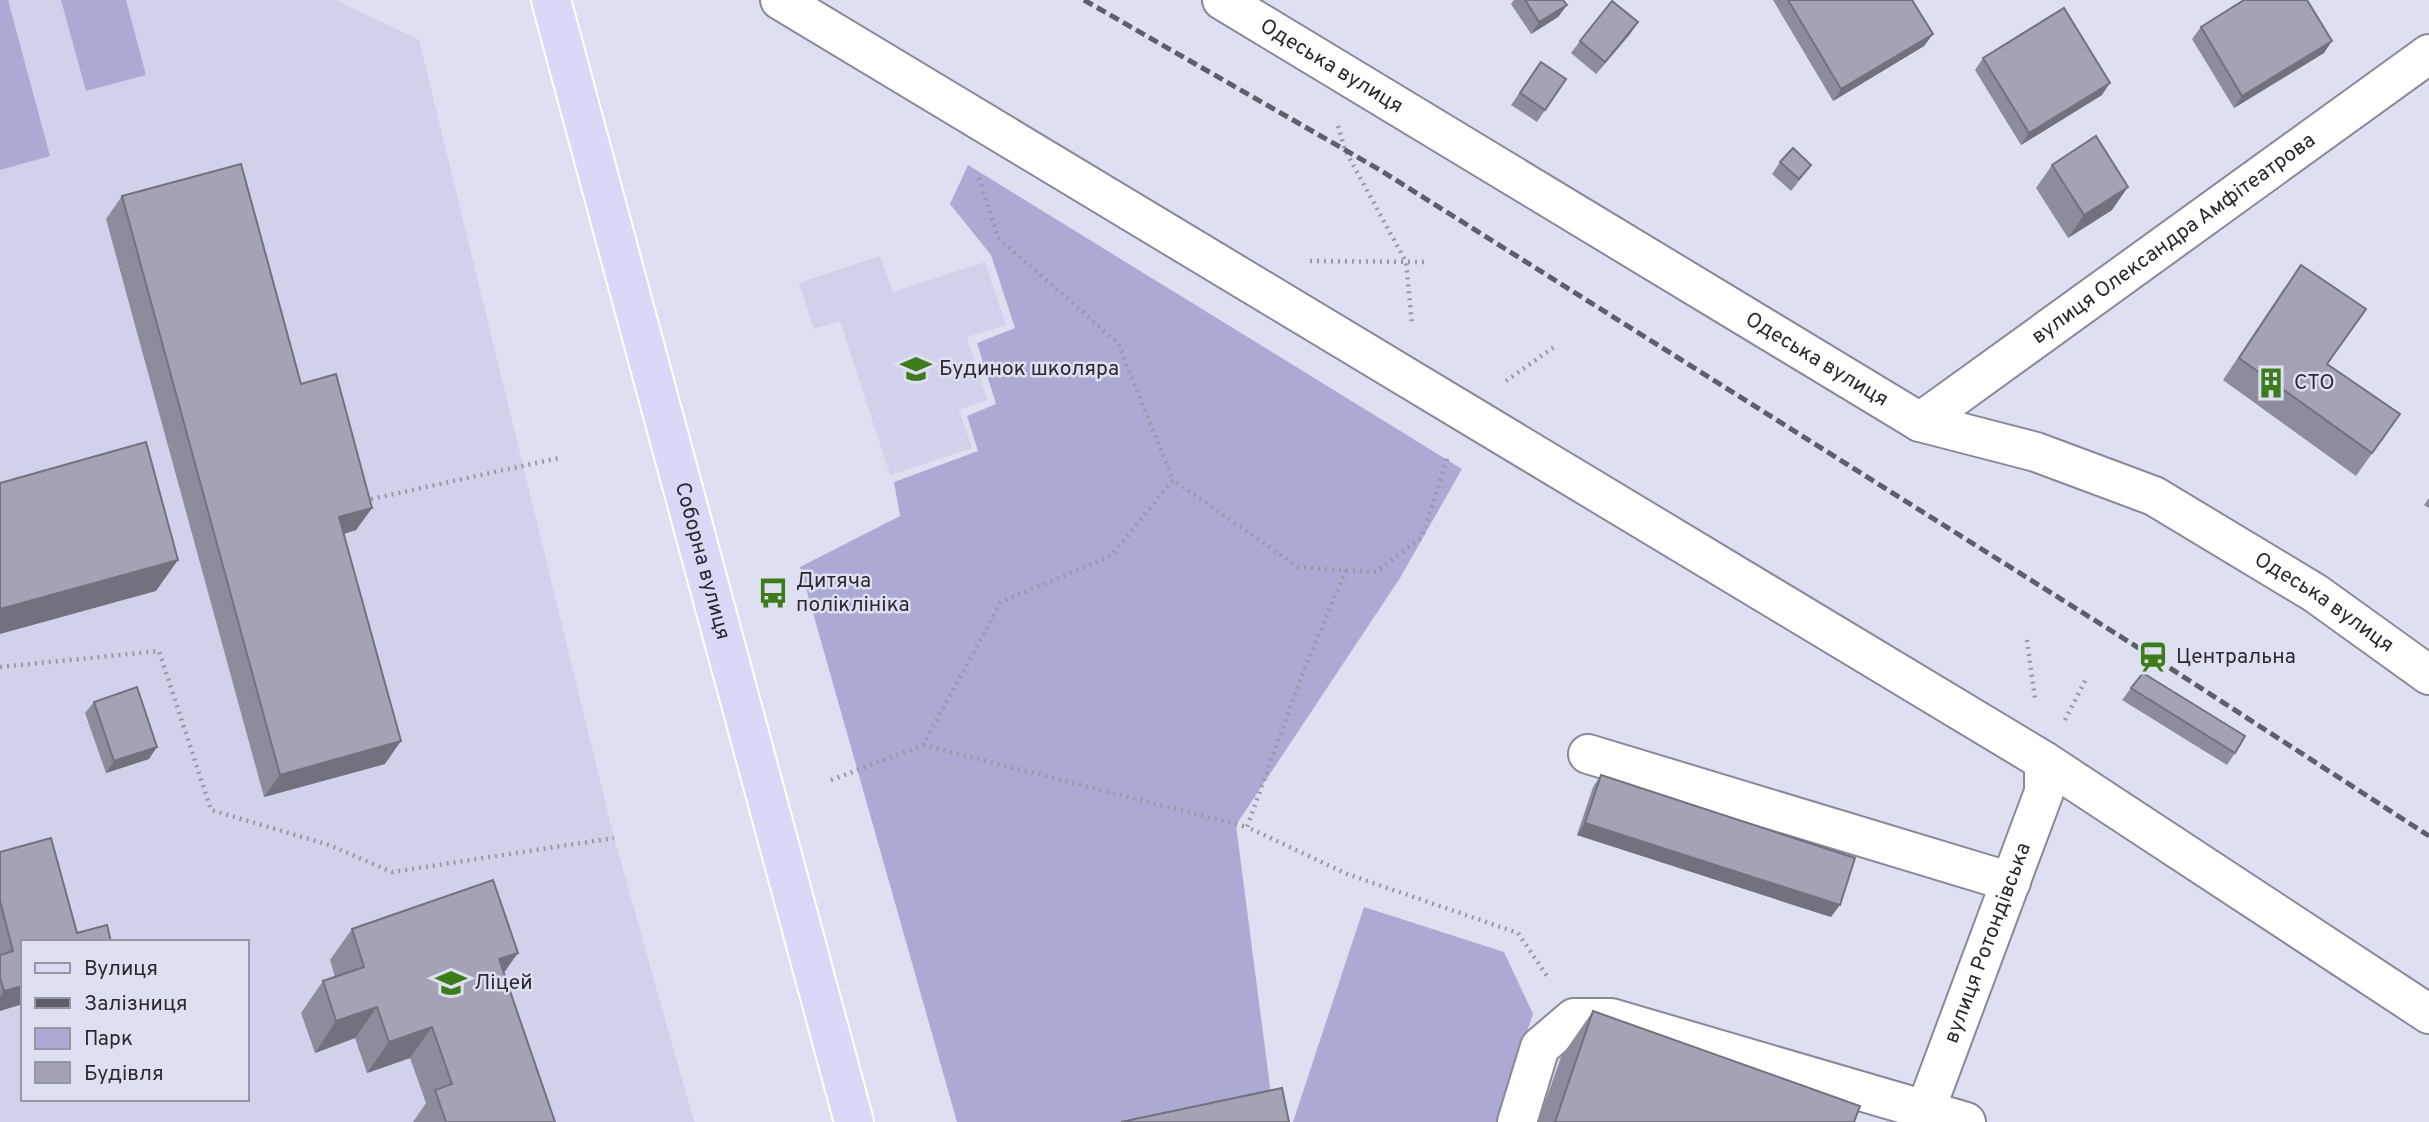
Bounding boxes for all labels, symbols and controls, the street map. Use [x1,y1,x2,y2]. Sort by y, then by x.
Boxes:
street label: Одеська вулиця [1255,13,1408,120]
street label: вулиця Олександра Амфітеатрова [2026,127,2321,350]
street label: Одеська вулиця [1740,306,1893,413]
school or university icon: Будинок школяра [899,352,933,386]
place label: Будинок школяра [939,356,1119,383]
building icon: СТО [2254,366,2288,400]
place label: СТО [2294,370,2335,397]
street label: Соборна вулиця [668,479,737,643]
street label: Одеська вулиця [2249,546,2399,659]
place label: Дитяча поліклініка [796,568,910,619]
bus stop icon: Дитяча поліклініка [756,576,790,610]
station icon: Центральна [2136,640,2170,674]
place label: Центральна [2176,644,2296,671]
street label: вулиця Ротондівська [1938,839,2037,1047]
legend [21,940,248,1101]
text: Вулиця [84,956,158,983]
school or university icon: Ліцей [434,966,468,1000]
place label: Ліцей [474,970,532,997]
text: Залізниця [84,991,188,1018]
text: Парк [84,1026,133,1053]
text: Будівля [84,1061,164,1088]

